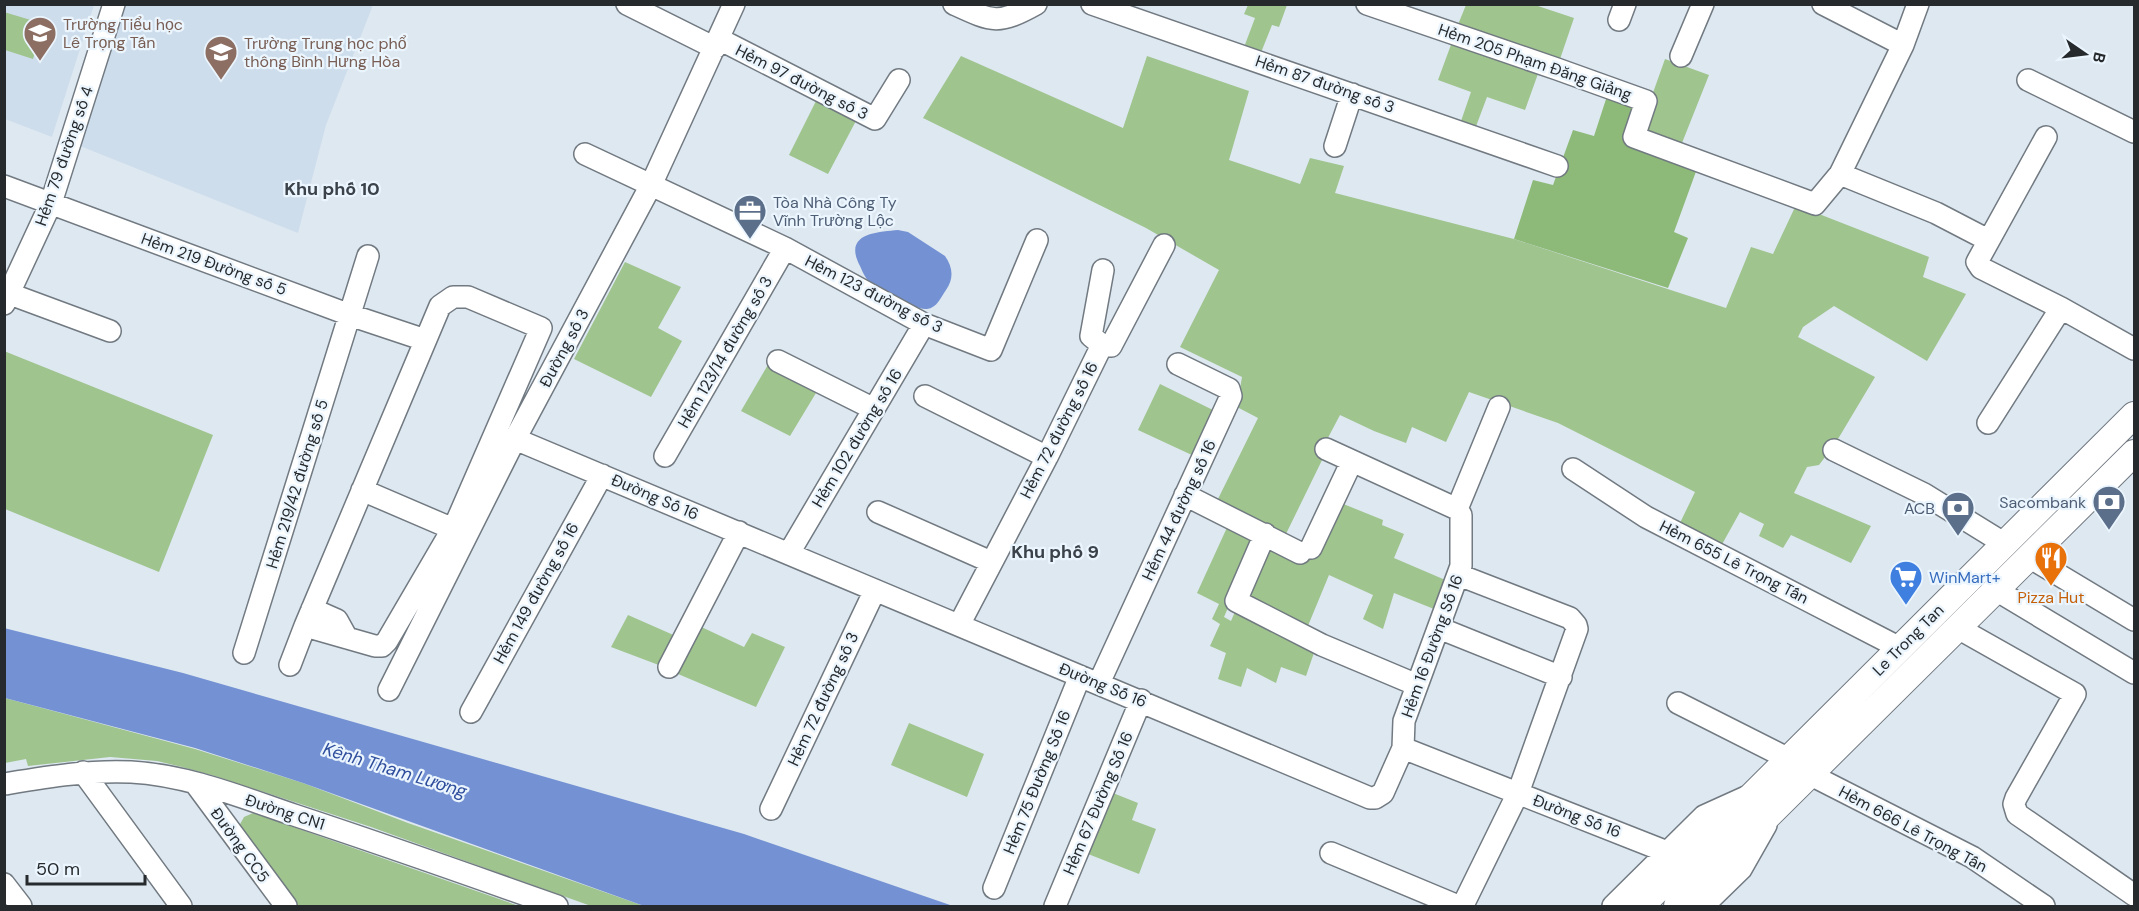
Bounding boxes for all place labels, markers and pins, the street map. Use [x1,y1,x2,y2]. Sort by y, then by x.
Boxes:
place label: Trường Tiểu học Lê Trọng Tấn [63,14,183,53]
school or university icon: Trường Tiểu học Lê Trọng Tấn [22,15,58,62]
place label: Trường Trung học phổ thông Bình Hưng Hòa [244,33,407,72]
school or university icon: Trường Trung học phổ thông Bình Hưng Hòa [203,34,239,81]
place label: Tòa Nhà Công Ty Vĩnh Trường Lộc [773,192,897,231]
office icon: Tòa Nhà Công Ty Vĩnh Trường Lộc [732,193,768,240]
bank icon: Sacombank [2091,484,2127,531]
bank icon: ACB [1940,490,1976,537]
place label: Sacombank [1999,492,2086,513]
place label: ACB [1904,498,1935,519]
restaurant icon: Pizza Hut [2033,540,2069,587]
supermarket icon: WinMart+ [1888,559,1924,606]
place label: WinMart+ [1929,567,2001,588]
place label: Pizza Hut [2017,587,2085,608]

